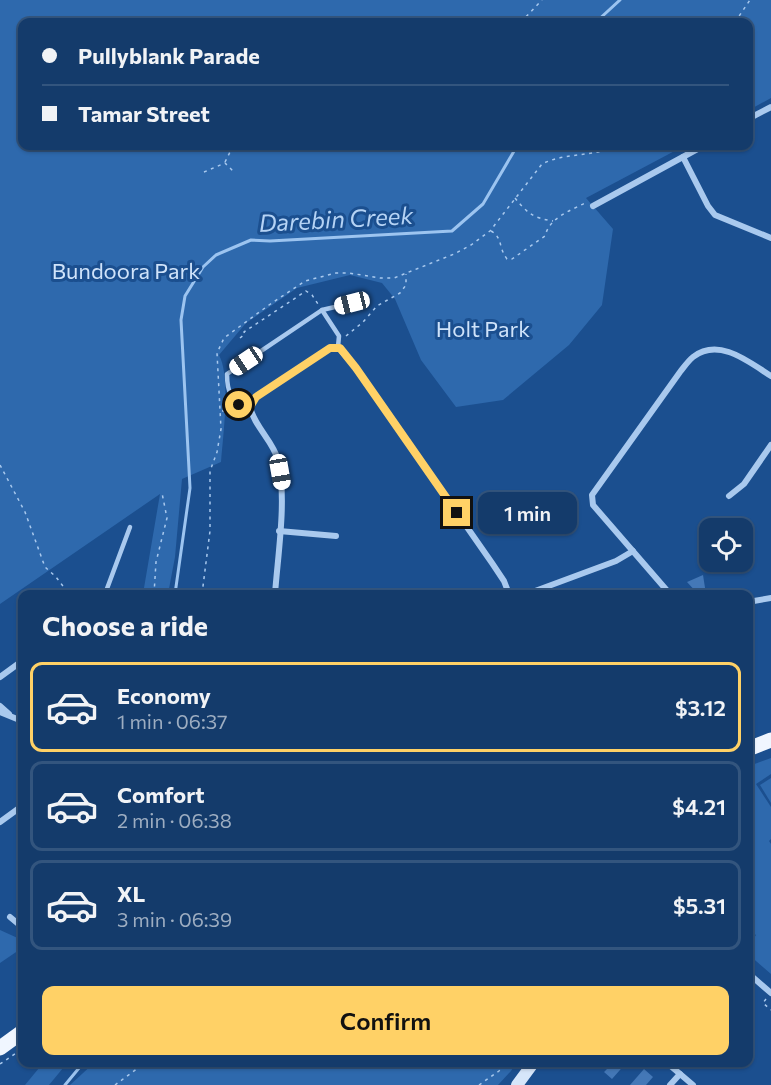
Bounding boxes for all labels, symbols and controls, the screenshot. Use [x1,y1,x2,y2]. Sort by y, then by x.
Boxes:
text: Pullyblank Parade [78,42,260,69]
text: Tamar Street [78,100,210,127]
water label: Darebin Creek [258,200,415,237]
park label: Bundoora Park [52,257,200,284]
car [332,290,372,316]
park label: Holt Park [436,315,530,342]
car [226,343,266,379]
route start [225,391,252,418]
car [268,453,292,491]
callout: 1 min [478,492,577,534]
route end [443,499,470,526]
text: 1 min [504,501,551,525]
map controls [699,518,753,572]
button: locate [699,518,753,572]
text: Choose a ride [42,609,208,642]
icon: car [45,680,99,734]
text: Economy [117,682,211,709]
text: $3.12 [675,694,726,721]
text: 1 min · 06:37 [117,709,228,733]
icon: car [45,779,99,833]
text: Comfort [117,781,205,808]
text: $4.21 [672,793,726,820]
text: 2 min · 06:38 [117,808,232,832]
icon: car [45,878,99,932]
text: XL [117,880,145,907]
text: $5.31 [673,892,726,919]
text: 3 min · 06:39 [117,907,232,931]
button: Confirm [42,986,729,1055]

